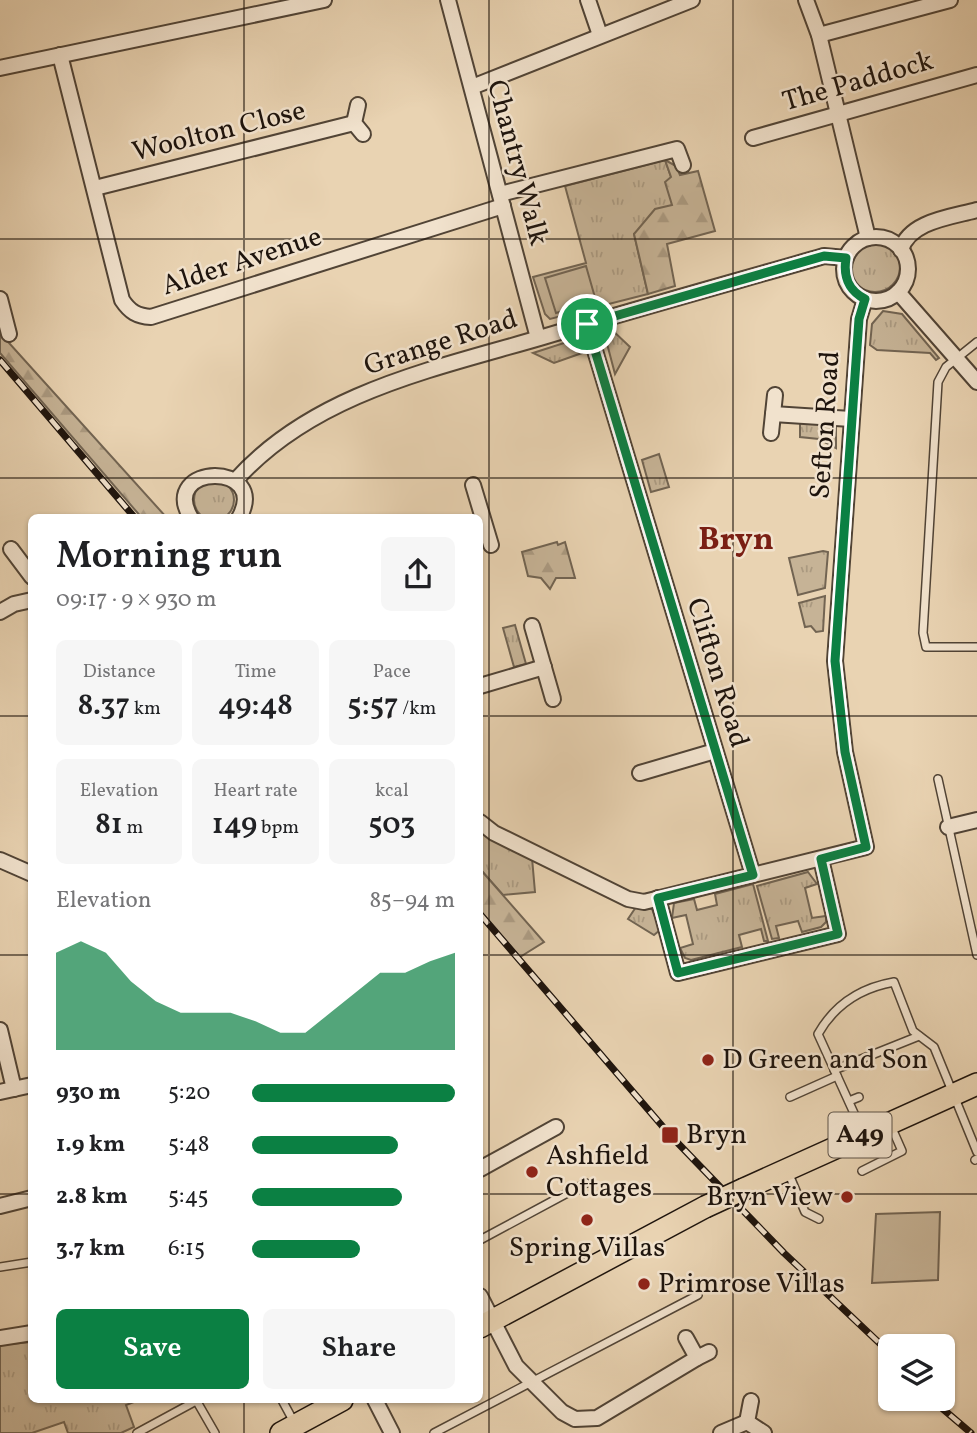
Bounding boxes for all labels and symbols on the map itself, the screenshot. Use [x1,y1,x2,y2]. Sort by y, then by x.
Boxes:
street label: The Paddock [778,42,938,122]
street label: Chantry Walk [476,76,558,250]
street label: Woolton Close [128,92,310,172]
street label: Alder Avenue [157,218,327,306]
pin [557,294,617,354]
street label: Grange Road [359,300,523,386]
street label: Sefton Road [801,350,851,500]
district label: Bryn [698,519,774,563]
street label: Clifton Road [676,593,758,753]
place label: D Green and Son [722,1041,928,1080]
marker: D Green and Son [700,1052,716,1068]
road number: A49 [828,1112,892,1158]
place label: Bryn [686,1116,747,1155]
marker: Bryn [660,1125,680,1145]
place label: Ashfield Cottages [546,1137,652,1208]
marker: Ashfield Cottages [524,1164,540,1180]
place label: Bryn View [706,1178,833,1217]
marker: Bryn View [839,1189,855,1205]
marker: Spring Villas [579,1212,595,1228]
place label: Spring Villas [509,1229,665,1268]
place label: Primrose Villas [658,1265,845,1304]
marker: Primrose Villas [636,1276,652,1292]

